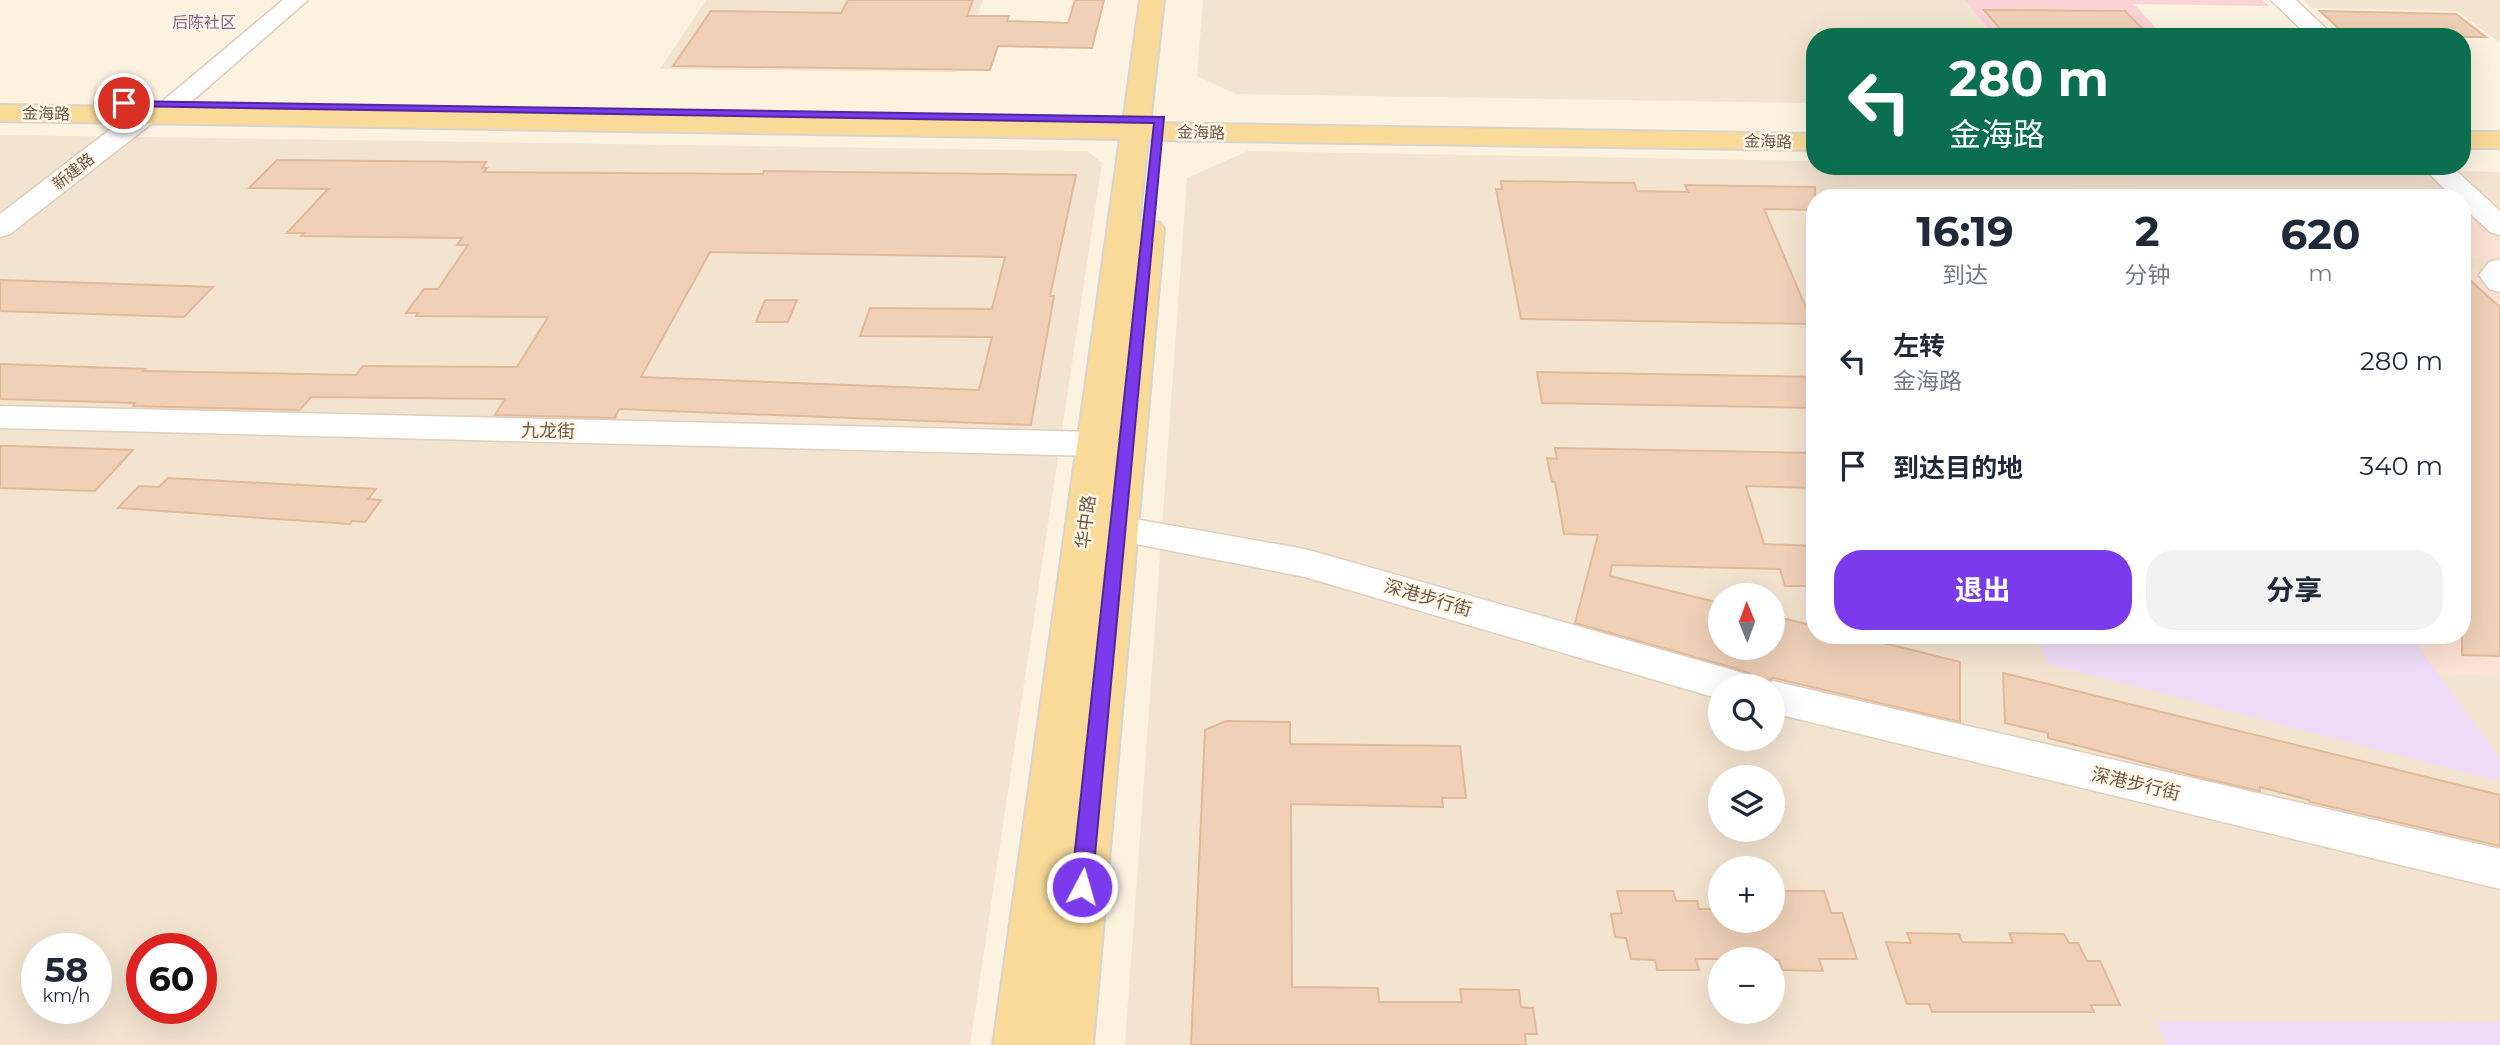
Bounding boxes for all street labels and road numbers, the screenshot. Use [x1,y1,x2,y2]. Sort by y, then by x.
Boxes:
street label: 金海路 [22,104,70,123]
street label: 金海路 [1177,123,1225,142]
street label: 金海路 [1744,132,1792,151]
street label: 新建路 [49,149,98,194]
street label: 九龙街 [521,420,575,442]
street label: 华中路 [1072,494,1100,550]
street label: 深港步行街 [1382,575,1474,621]
street label: 深港步行街 [2090,763,2182,805]

